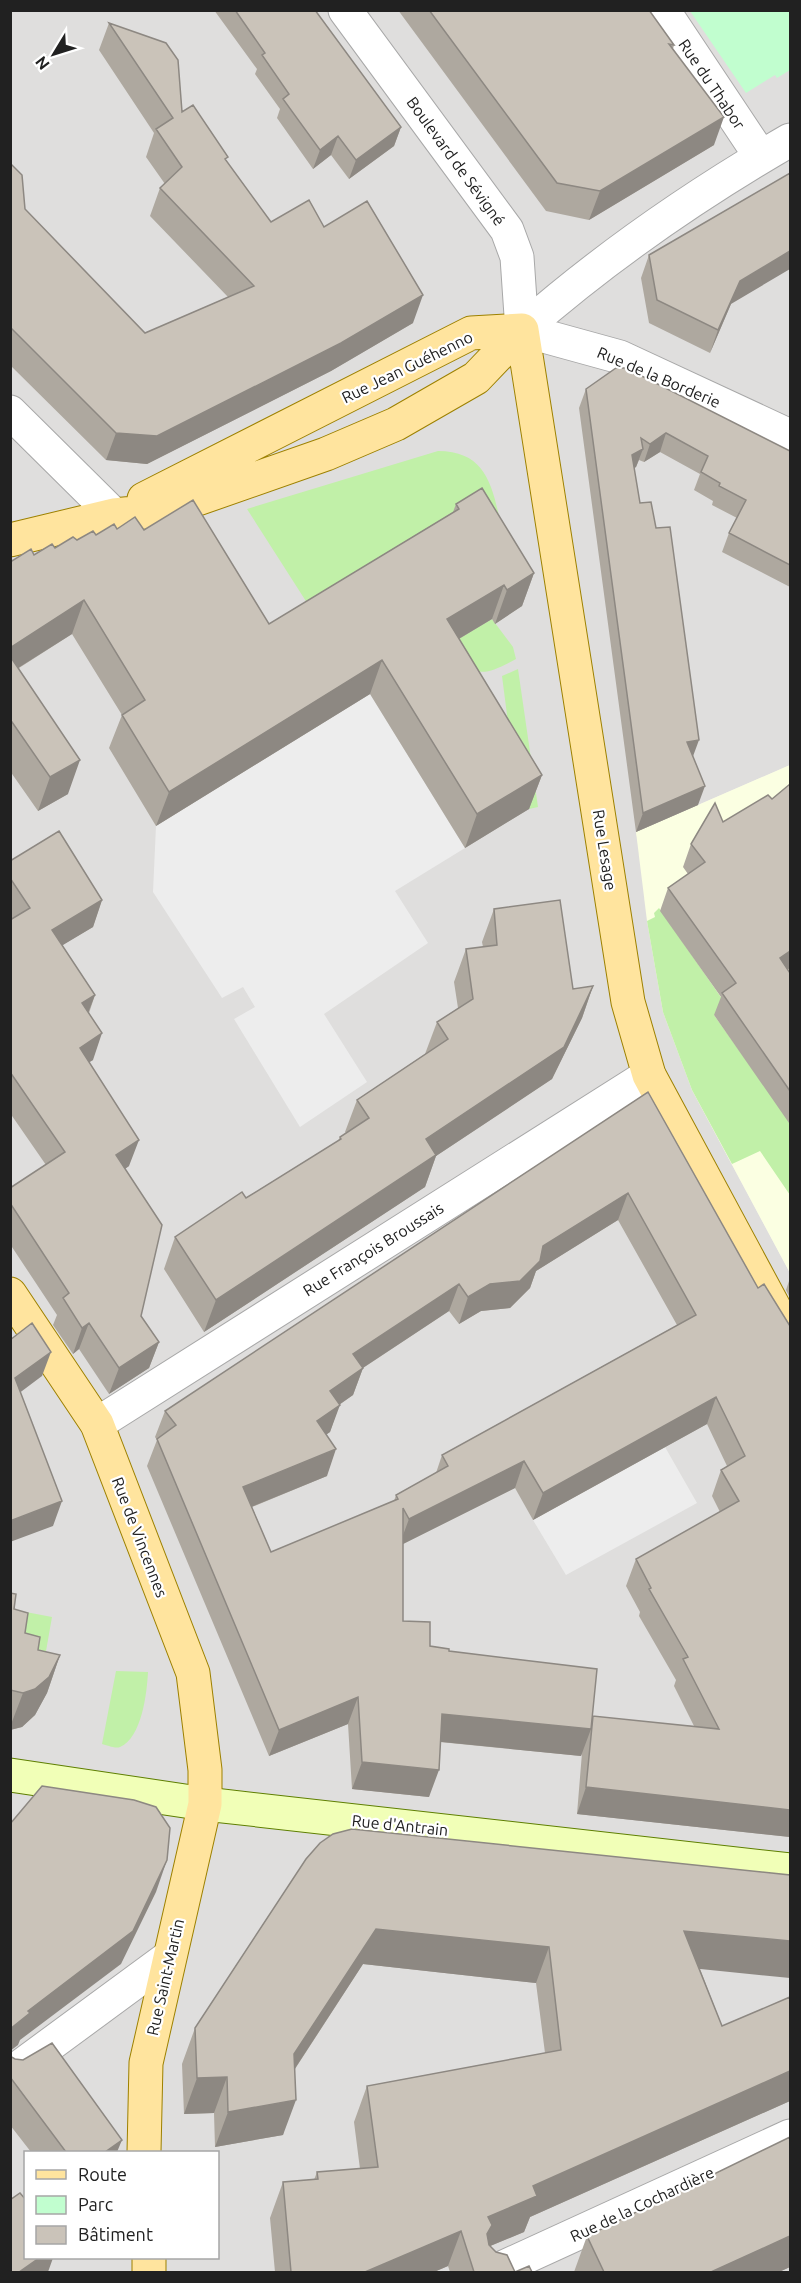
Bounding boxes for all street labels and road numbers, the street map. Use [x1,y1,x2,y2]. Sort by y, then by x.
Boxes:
street label: Rue du Thabor [675,36,749,132]
street label: Boulevard de Sévigné [403,93,509,229]
street label: Rue Jean Guéhenno [339,327,475,407]
street label: Rue de la Borderie [595,343,723,411]
street label: Rue Lesage [590,808,620,892]
street label: Rue François Broussais [300,1198,447,1300]
street label: Rue de Vincennes [109,1474,171,1600]
street label: Rue d'Antrain [351,1811,449,1839]
street label: Rue Saint-Martin [143,1917,187,2037]
street label: Rue de la Cochardière [567,2163,717,2245]

